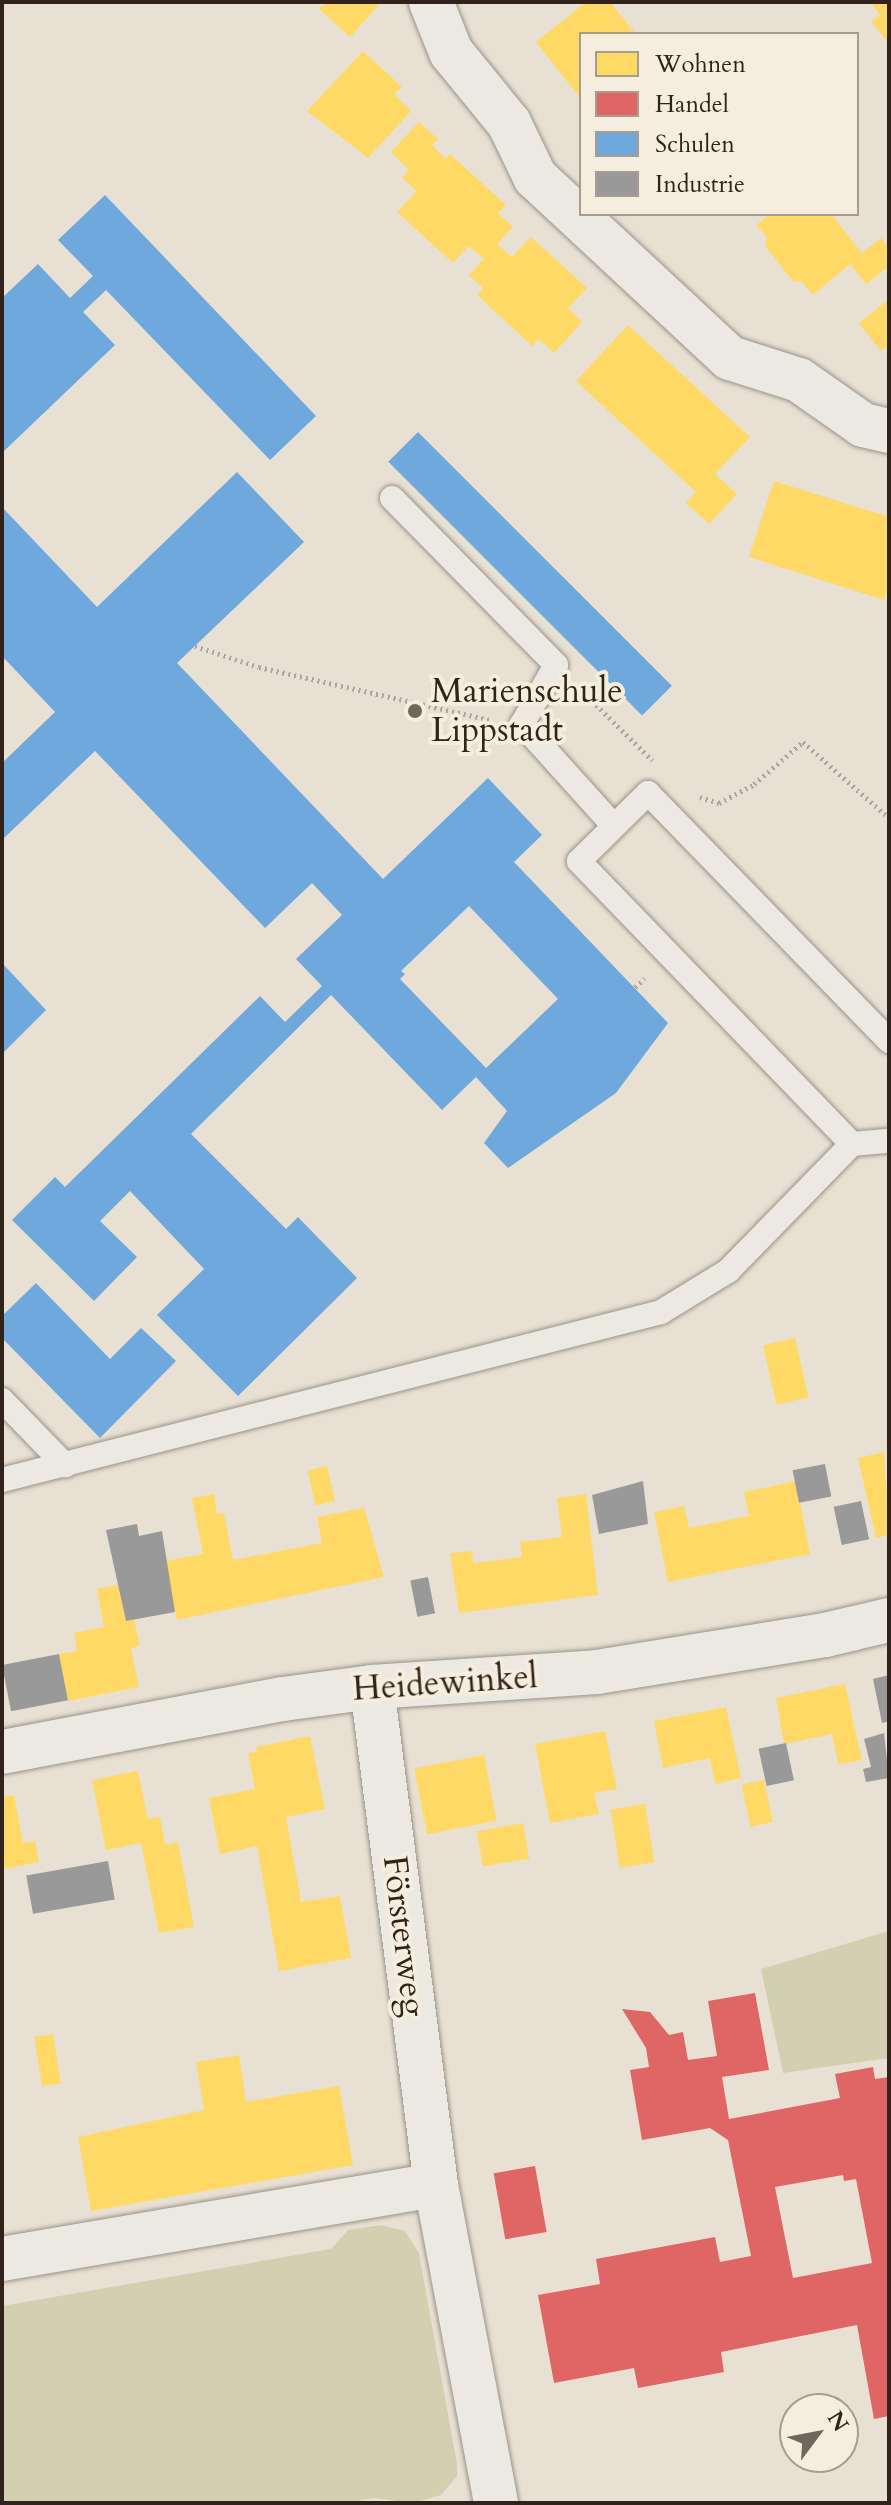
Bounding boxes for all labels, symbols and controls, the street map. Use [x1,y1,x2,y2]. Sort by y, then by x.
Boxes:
legend [579,32,859,216]
text: Wohnen [655,48,746,81]
text: Handel [655,88,729,121]
text: Schulen [655,128,735,161]
text: Industrie [655,168,745,201]
place label: Marienschule Lippstadt [431,671,623,750]
marker: Marienschule Lippstadt [406,702,424,720]
street label: Heidewinkel [351,1656,539,1710]
street label: Försterweg [374,1853,434,2019]
north arrow [779,2393,859,2473]
text: N [820,2405,855,2437]

